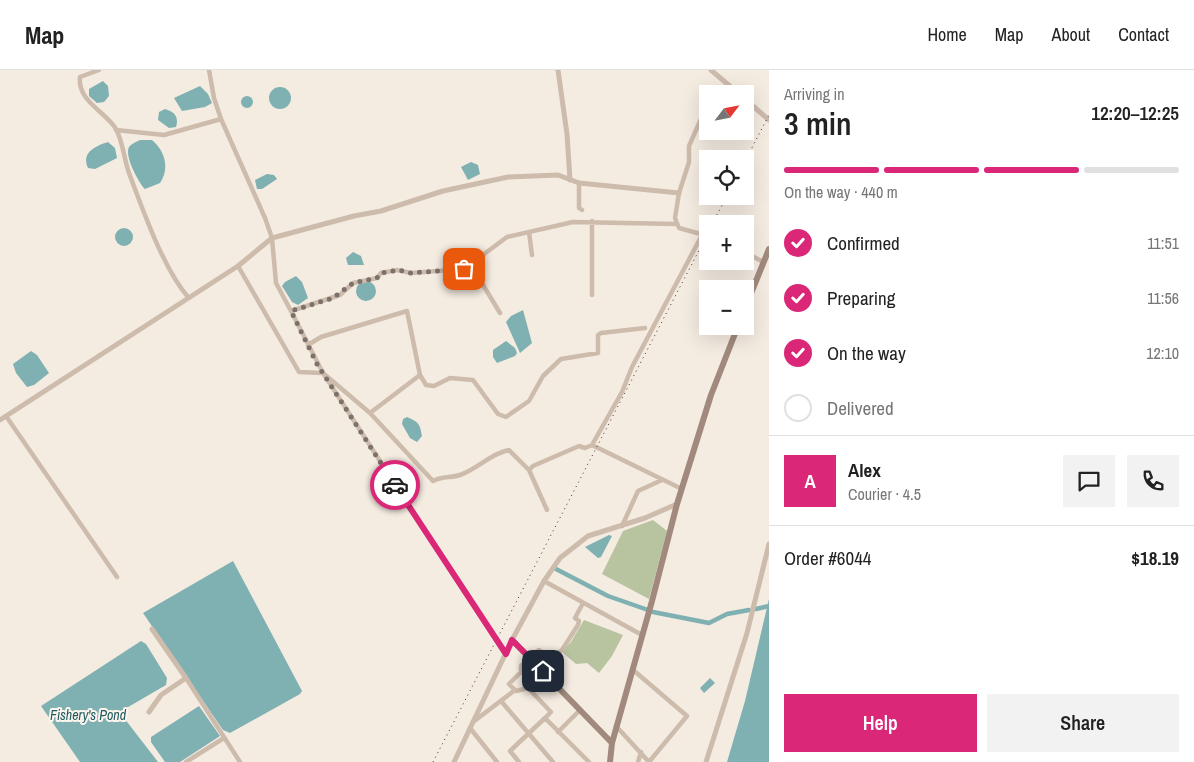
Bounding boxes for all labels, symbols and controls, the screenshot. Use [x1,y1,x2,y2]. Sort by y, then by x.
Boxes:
text: Map [25,19,64,51]
text: Home [927,22,967,47]
text: Map [995,22,1024,47]
text: About [1052,22,1090,47]
text: Contact [1118,22,1169,47]
text: Arriving in [784,83,845,105]
north arrow [699,85,754,140]
map controls [699,85,754,335]
text: 12:20–12:25 [1091,100,1179,126]
text: 3 min [784,102,852,145]
button: locate [699,150,754,205]
text: On the way · 440 m [784,181,898,203]
button: + [699,215,754,270]
icon: check [784,229,812,257]
text: Confirmed [827,230,900,256]
text: 11:51 [1147,232,1179,254]
pin [443,248,485,290]
icon: bag [450,255,478,283]
button: − [699,280,754,335]
icon: check [784,284,812,312]
text: Preparing [827,285,895,311]
text: 11:56 [1147,287,1179,309]
icon: check [784,339,812,367]
text: On the way [827,340,906,366]
text: 12:10 [1146,342,1179,364]
text: Delivered [827,395,894,421]
button: chat [1063,455,1115,507]
button: phone [1127,455,1179,507]
text: Alex [848,457,881,483]
courier [370,460,420,510]
text: A [804,468,816,494]
icon: car [381,471,409,499]
text: Courier · 4.5 [848,483,921,505]
text: Order #6044 [784,545,871,571]
text: $18.19 [1131,545,1179,571]
pin [522,650,564,692]
icon: home [529,657,557,685]
button: Help [784,694,977,752]
button: Share [987,694,1179,752]
water label: Fishery's Pond [50,706,127,724]

